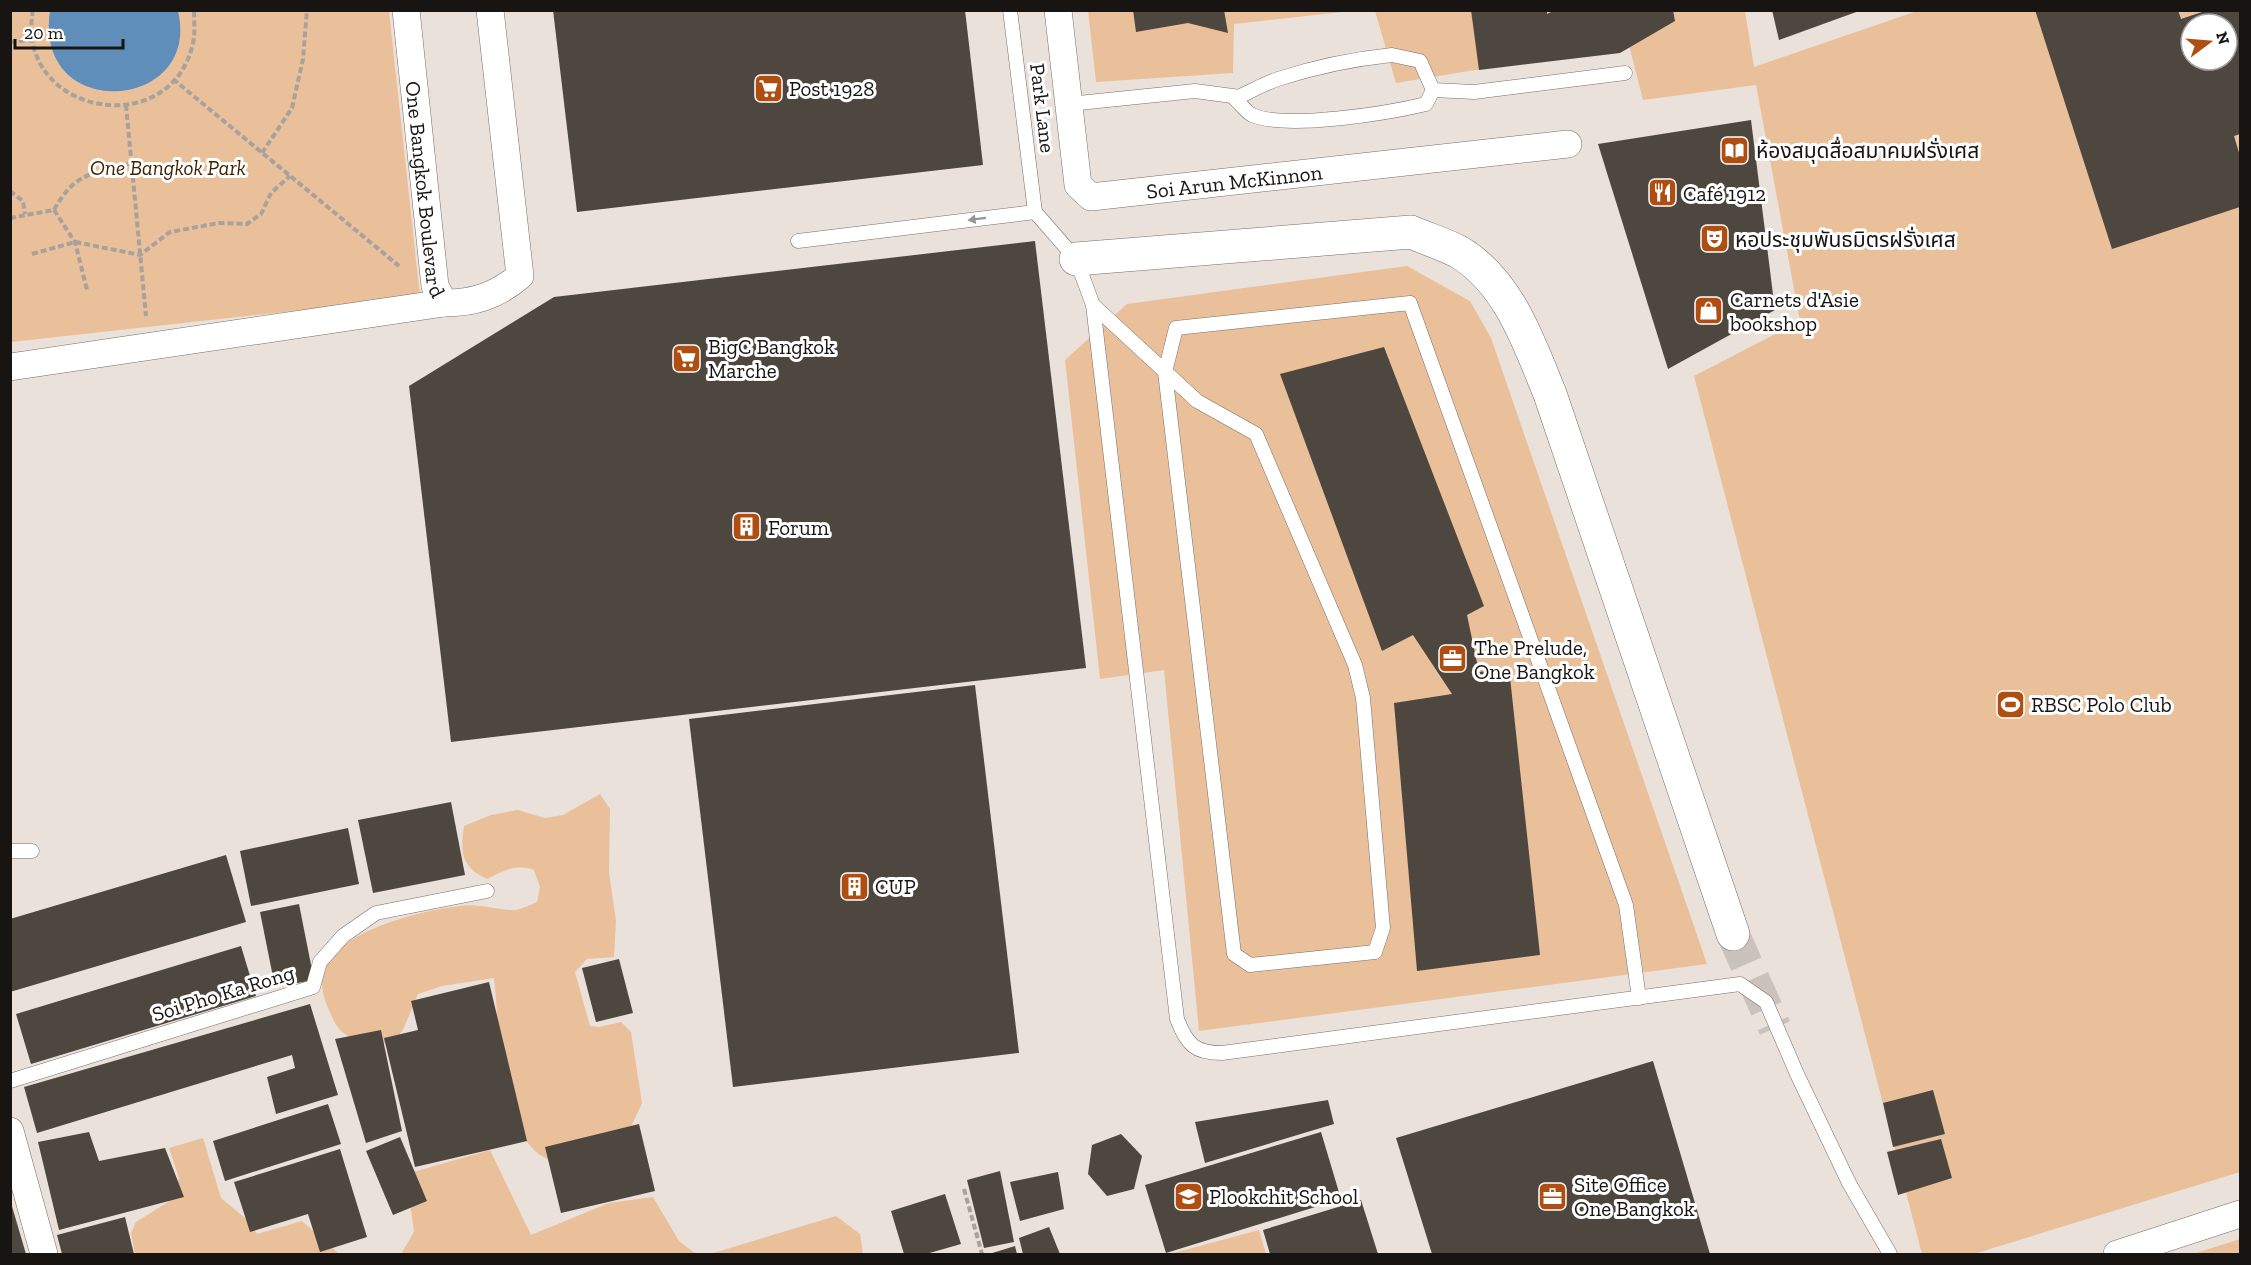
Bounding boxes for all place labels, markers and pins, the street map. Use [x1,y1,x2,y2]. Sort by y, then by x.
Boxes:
supermarket icon: Post 1928 [752,72,784,104]
place label: Post 1928 [789,76,874,101]
library icon: ห้องสมุดสื่อสมาคมฝรั่งเศส [1719,134,1751,166]
place label: ห้องสมุดสื่อสมาคมฝรั่งเศส [1756,136,1979,164]
restaurant icon: Café 1912 [1646,177,1678,209]
place label: Café 1912 [1683,181,1766,206]
theatre icon: หอประชุมพันธมิตรฝรั่งเศส [1698,223,1730,255]
place label: หอประชุมพันธมิตรฝรั่งเศส [1735,226,1956,253]
place label: Carnets d'Asie bookshop [1729,287,1859,336]
shop icon: Carnets d'Asie bookshop [1693,295,1725,327]
place label: BigC Bangkok Marche [708,334,835,383]
supermarket icon: BigC Bangkok Marche [671,342,703,374]
building icon: Forum [731,511,763,543]
place label: Forum [768,515,829,540]
place label: The Prelude, One Bangkok [1474,635,1595,684]
office icon: The Prelude, One Bangkok [1437,643,1469,675]
sports icon: RBSC Polo Club [1994,688,2026,720]
place label: RBSC Polo Club [2031,692,2172,717]
building icon: CUP [838,870,870,902]
place label: CUP [875,874,916,899]
place label: Site Office One Bangkok [1574,1172,1695,1221]
school or university icon: Plookchit School [1172,1180,1204,1212]
office icon: Site Office One Bangkok [1537,1180,1569,1212]
place label: Plookchit School [1209,1184,1359,1209]

